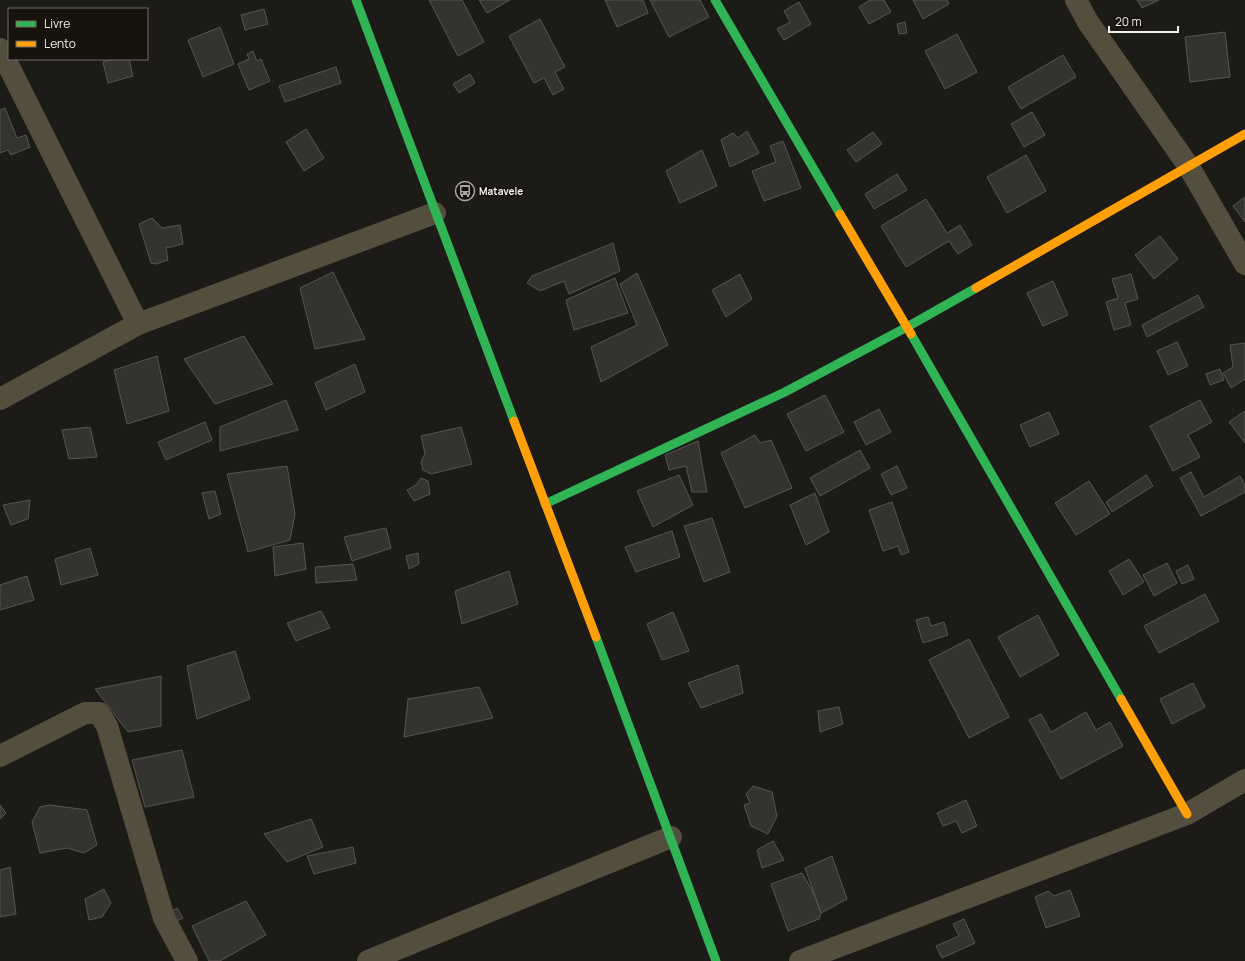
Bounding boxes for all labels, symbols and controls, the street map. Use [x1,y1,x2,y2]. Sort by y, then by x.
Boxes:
legend [8,8,148,60]
scale bar [1109,8,1178,34]
text: 20 m [1115,13,1142,30]
text: Livre [44,15,70,32]
text: Lento [44,35,76,52]
bus stop icon: Matavele [454,180,476,202]
place label: Matavele [479,184,523,198]

